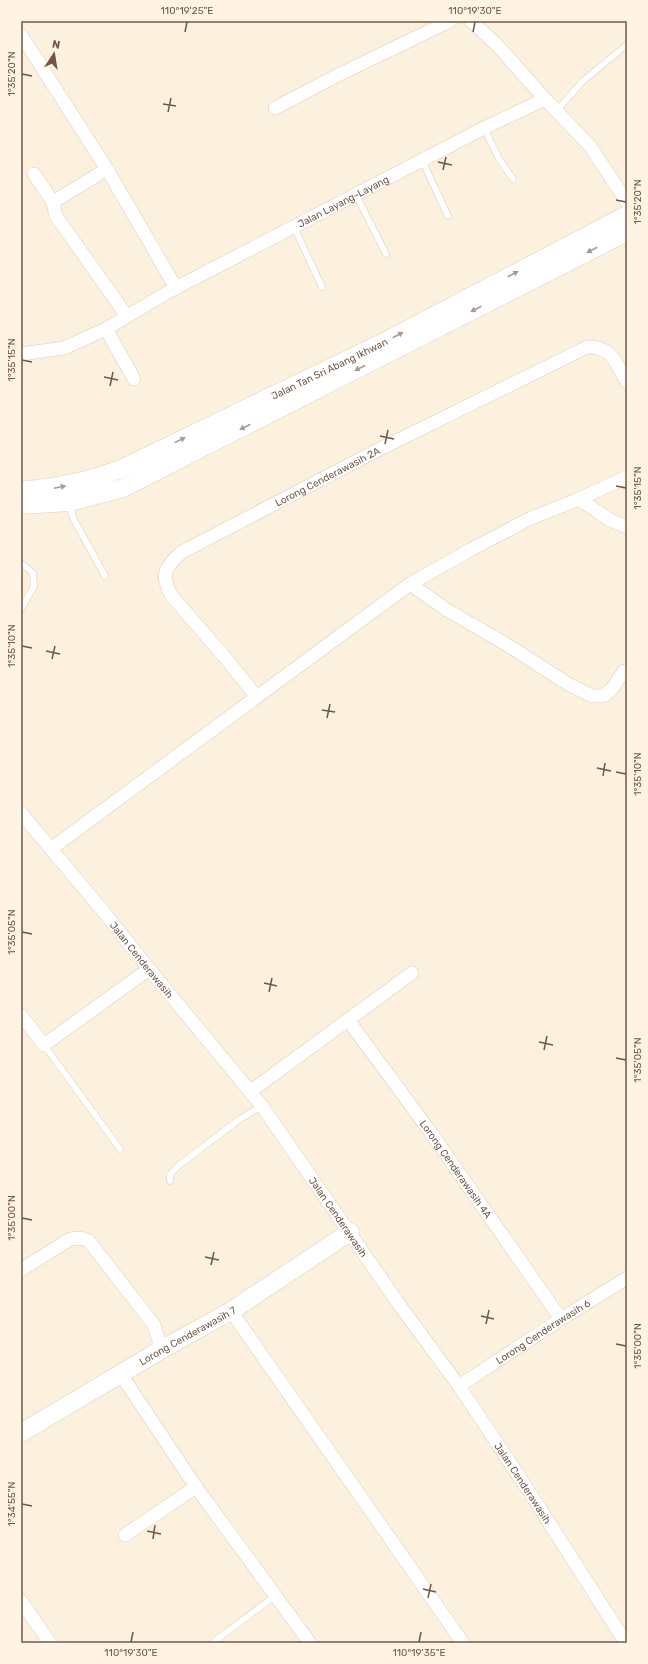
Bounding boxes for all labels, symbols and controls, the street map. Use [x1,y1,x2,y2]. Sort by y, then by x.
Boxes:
text: 110°19'25"E [161,5,213,17]
text: 110°19'30"E [448,5,502,17]
north arrow [34,34,74,74]
text: N [51,38,61,52]
text: 1°35'20"N [6,51,18,97]
street label: Jalan Layang-Layang [296,173,391,231]
text: 1°35'20"N [632,179,644,225]
one-way arrow [586,247,598,253]
one-way arrow [507,271,519,278]
one-way arrow [471,306,482,312]
one-way arrow [392,331,404,338]
street label: Jalan Tan Sri Abang Ikhwan [270,336,390,403]
text: 1°35'15"N [6,338,18,382]
one-way arrow [355,364,366,371]
one-way arrow [239,423,250,430]
one-way arrow [175,437,186,443]
street label: Lorong Cenderawasih 2A [273,445,382,509]
text: 1°35'15"N [632,466,644,510]
one-way arrow [54,483,66,489]
text: 1°35'10"N [6,624,18,668]
text: 1°35'10"N [632,752,644,796]
text: 1°35'05"N [6,909,18,955]
street label: Jalan Cenderawasih [107,920,175,1001]
text: 1°35'05"N [632,1037,644,1083]
street label: Lorong Cenderawasih 4A [417,1118,494,1221]
street label: Jalan Cenderawasih [306,1175,369,1260]
text: 1°35'00"N [6,1195,18,1241]
street label: Lorong Cenderawasih 6 [494,1297,593,1367]
street label: Lorong Cenderawasih 7 [138,1304,239,1368]
text: 1°35'00"N [632,1323,644,1369]
street label: Jalan Cenderawasih [491,1441,553,1526]
text: 1°34'55"N [6,1482,18,1526]
text: 110°19'30"E [104,1647,158,1659]
text: 110°19'35"E [393,1647,445,1659]

